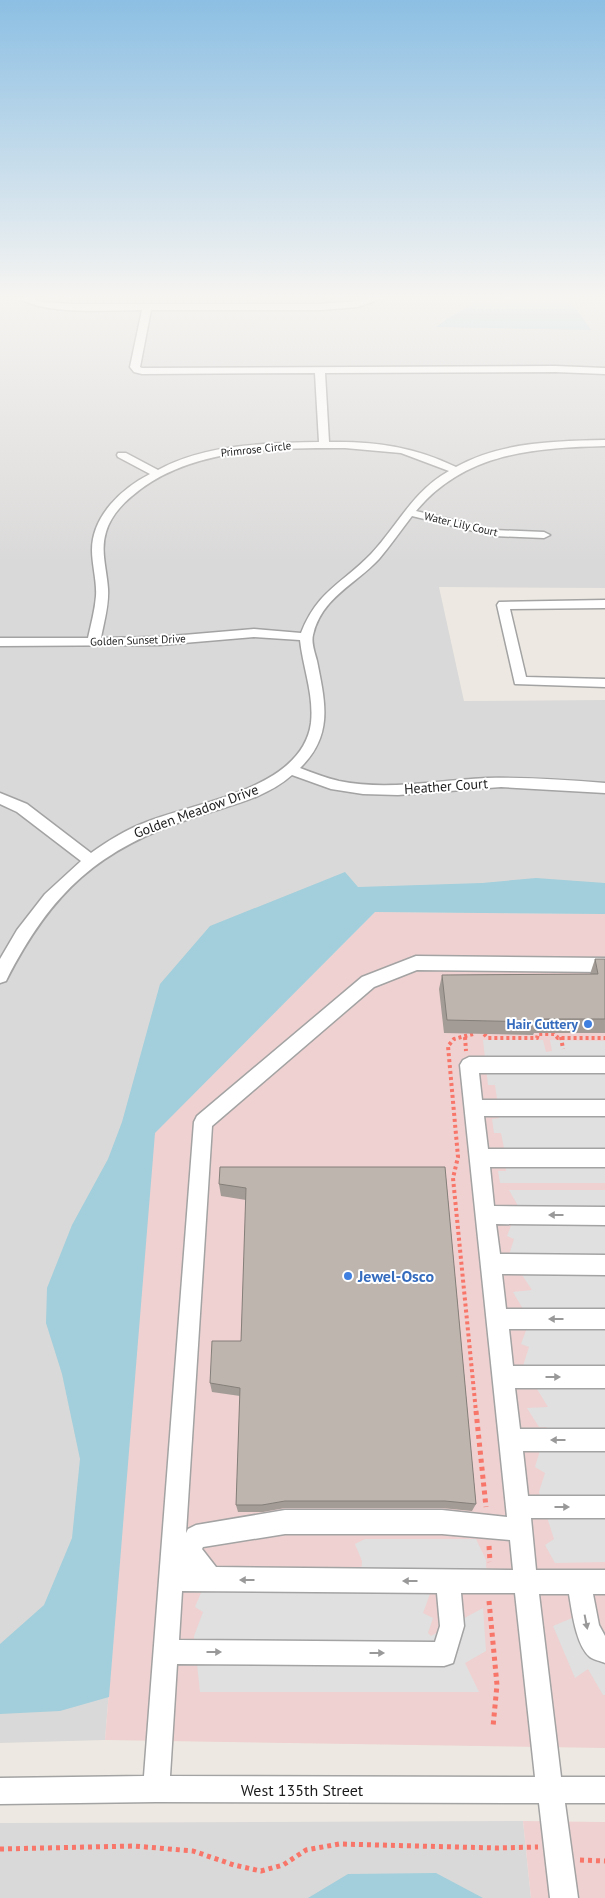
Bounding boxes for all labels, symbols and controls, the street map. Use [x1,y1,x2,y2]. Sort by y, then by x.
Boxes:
street label: Primrose Circle [220,438,292,460]
street label: Water Lily Court [423,509,499,539]
street label: Golden Sunset Drive [90,631,186,649]
street label: Heather Court [403,774,489,798]
street label: Golden Meadow Drive [131,780,261,842]
place label: Hair Cuttery [506,1015,578,1033]
marker: Hair Cuttery [582,1018,594,1030]
one-way arrow [548,1211,564,1219]
place label: Jewel-Osco [357,1266,435,1286]
marker: Jewel-Osco [342,1270,354,1282]
one-way arrow [548,1315,564,1323]
one-way arrow [545,1373,561,1381]
one-way arrow [550,1436,566,1444]
one-way arrow [554,1503,570,1511]
one-way arrow [239,1576,255,1584]
one-way arrow [401,1577,417,1585]
one-way arrow [583,1615,591,1631]
one-way arrow [206,1649,222,1657]
one-way arrow [369,1650,385,1658]
street label: West 135th Street [241,1780,364,1800]

